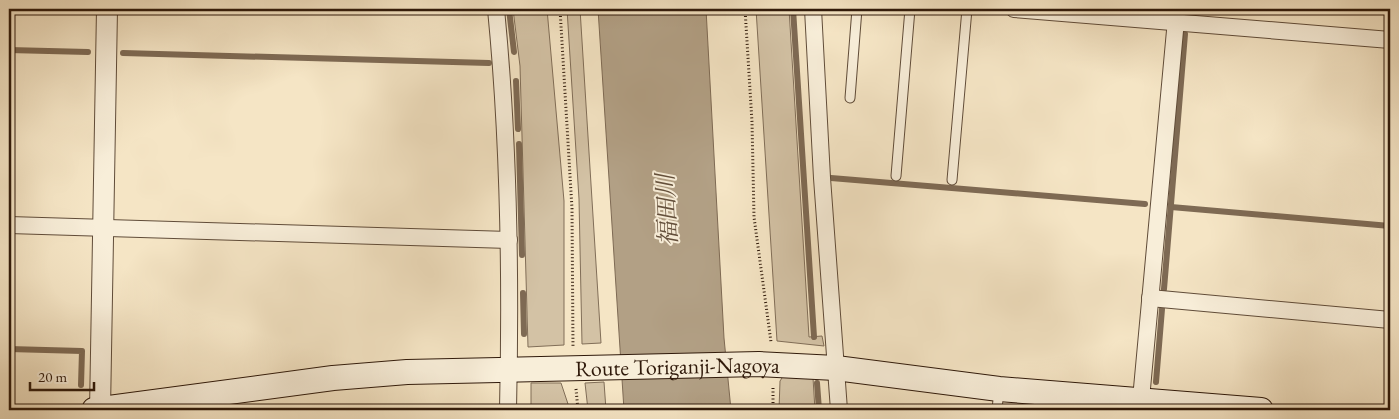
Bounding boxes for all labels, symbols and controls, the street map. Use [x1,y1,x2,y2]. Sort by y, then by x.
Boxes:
water label: 福田川 [649,170,684,247]
street label: Route Toriganji-Nagoya [575,350,781,383]
scale bar [30,359,94,391]
text: 20 m [38,367,67,386]

